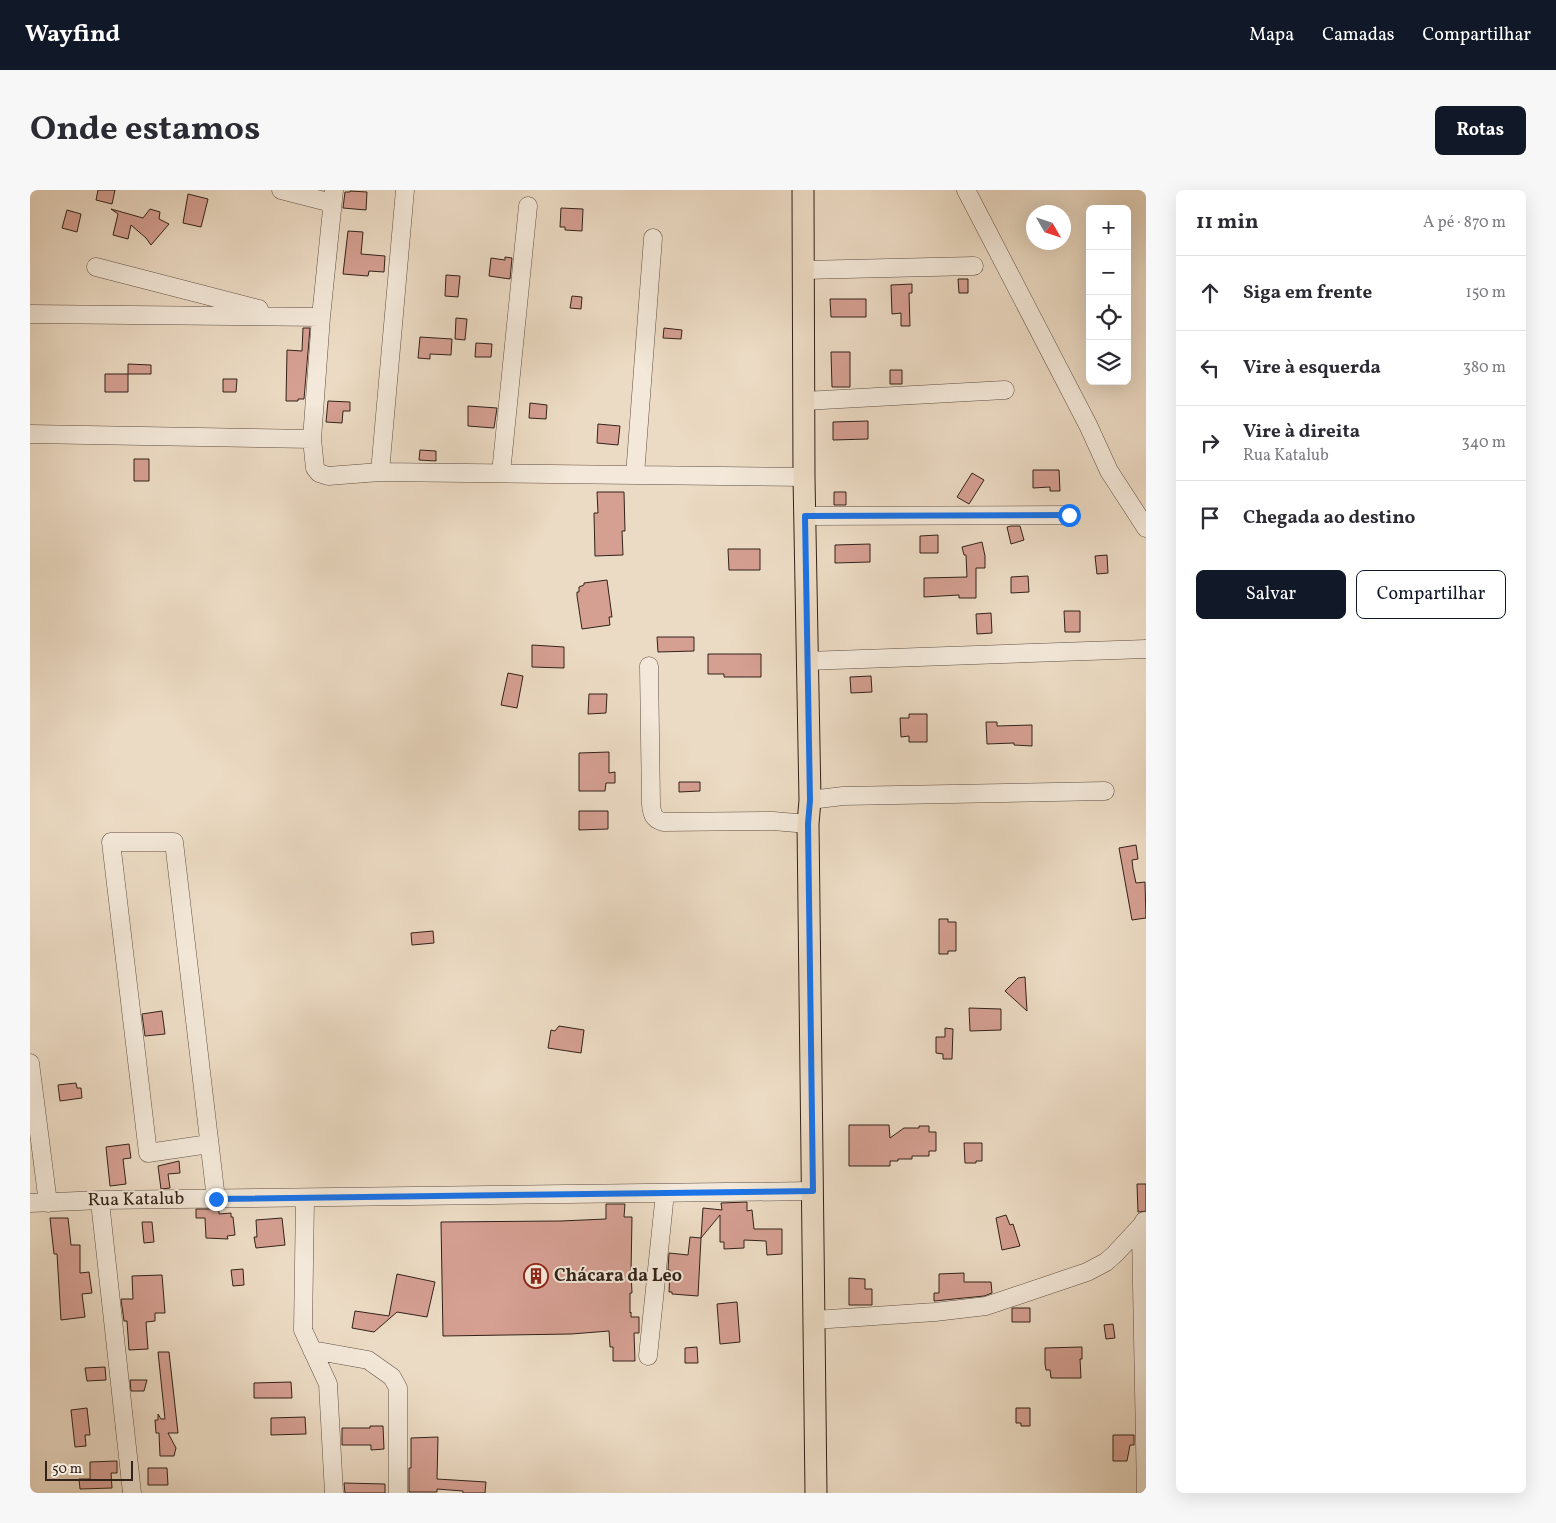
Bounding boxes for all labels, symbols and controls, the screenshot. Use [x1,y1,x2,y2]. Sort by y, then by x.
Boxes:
text: Wayfind [25,18,120,52]
text: Mapa [1249,23,1294,48]
text: Camadas [1322,23,1395,48]
text: Compartilhar [1423,23,1531,48]
text: Onde estamos [30,106,260,154]
button: Rotas [1435,106,1526,155]
north arrow [1026,205,1071,250]
map controls [1086,205,1131,385]
button: + [1086,205,1131,250]
text: 11 min [1196,208,1259,237]
text: A pé · 870 m [1423,212,1506,234]
button: − [1086,250,1131,295]
icon: ahead [1196,279,1224,307]
text: Siga em frente [1243,280,1372,306]
text: 150 m [1465,282,1506,304]
button: locate [1086,295,1131,340]
button: layers [1086,340,1131,385]
icon: left [1196,354,1224,382]
text: Vire à esquerda [1243,355,1381,381]
text: 380 m [1463,357,1506,379]
text: Vire à direita [1243,419,1360,445]
icon: right [1196,429,1224,457]
text: 340 m [1462,432,1506,454]
text: Rua Katalub [1243,445,1329,467]
route start [1058,504,1081,527]
icon: arrive [1196,504,1224,532]
text: Chegada ao destino [1243,505,1415,531]
button: Salvar [1196,570,1346,619]
button: Compartilhar [1356,570,1506,619]
street label: Rua Katalub [87,1187,185,1213]
route end [205,1188,228,1211]
building icon: Chácara da Leo [523,1263,549,1289]
place label: Chácara da Leo [554,1264,682,1289]
scale bar [45,1458,132,1481]
text: 50 m [52,1460,82,1479]

